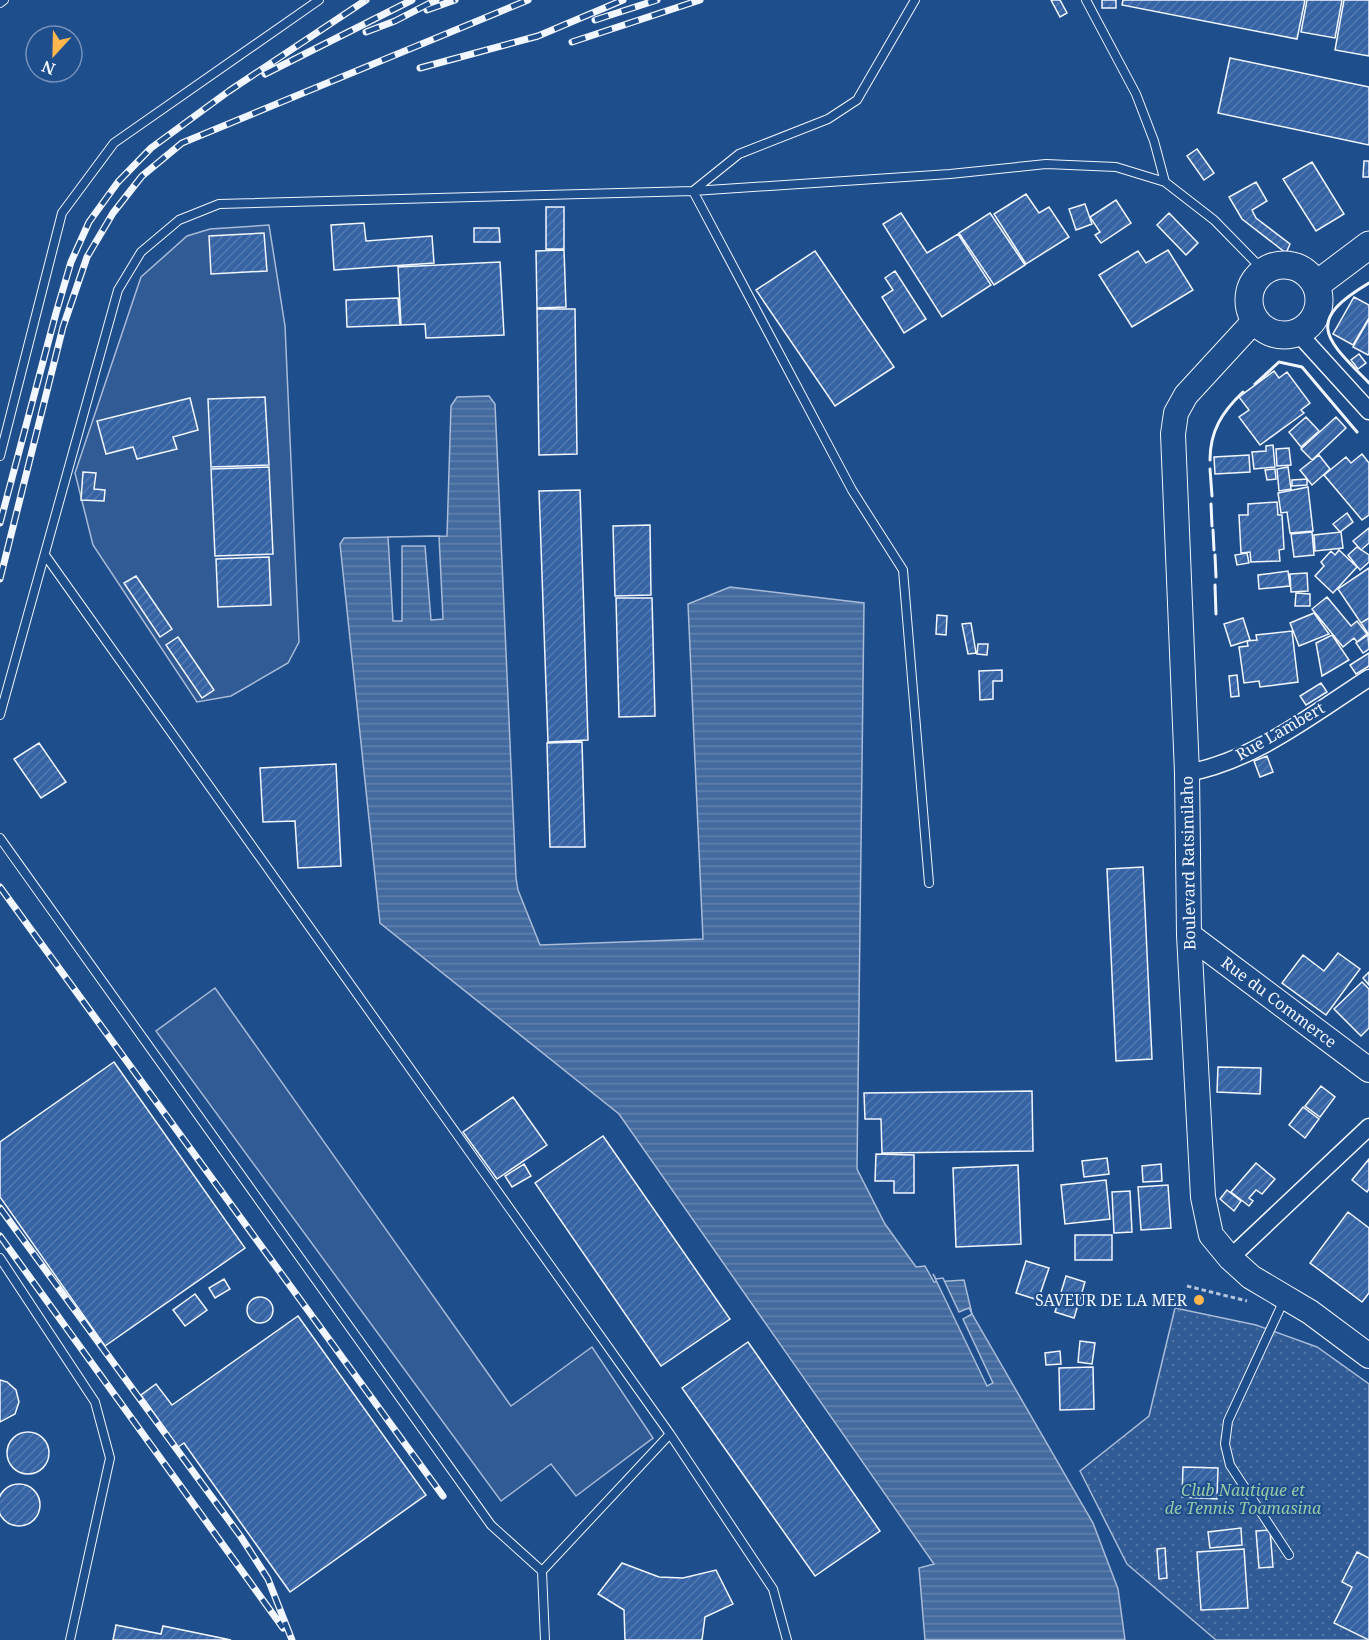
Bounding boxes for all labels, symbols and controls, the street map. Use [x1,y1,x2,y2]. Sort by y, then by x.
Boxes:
north arrow [24,24,84,84]
text: N [38,55,58,80]
street label: Rue Lambert [1232,697,1329,765]
street label: Boulevard Ratsimilaho [1175,776,1201,950]
street label: Rue du Commerce [1217,951,1341,1053]
place label: SAVEUR DE LA MER [1035,1289,1188,1311]
marker: SAVEUR DE LA MER [1192,1293,1206,1307]
park label: Club Nautique et de Tennis Toamasina [1165,1479,1322,1519]

